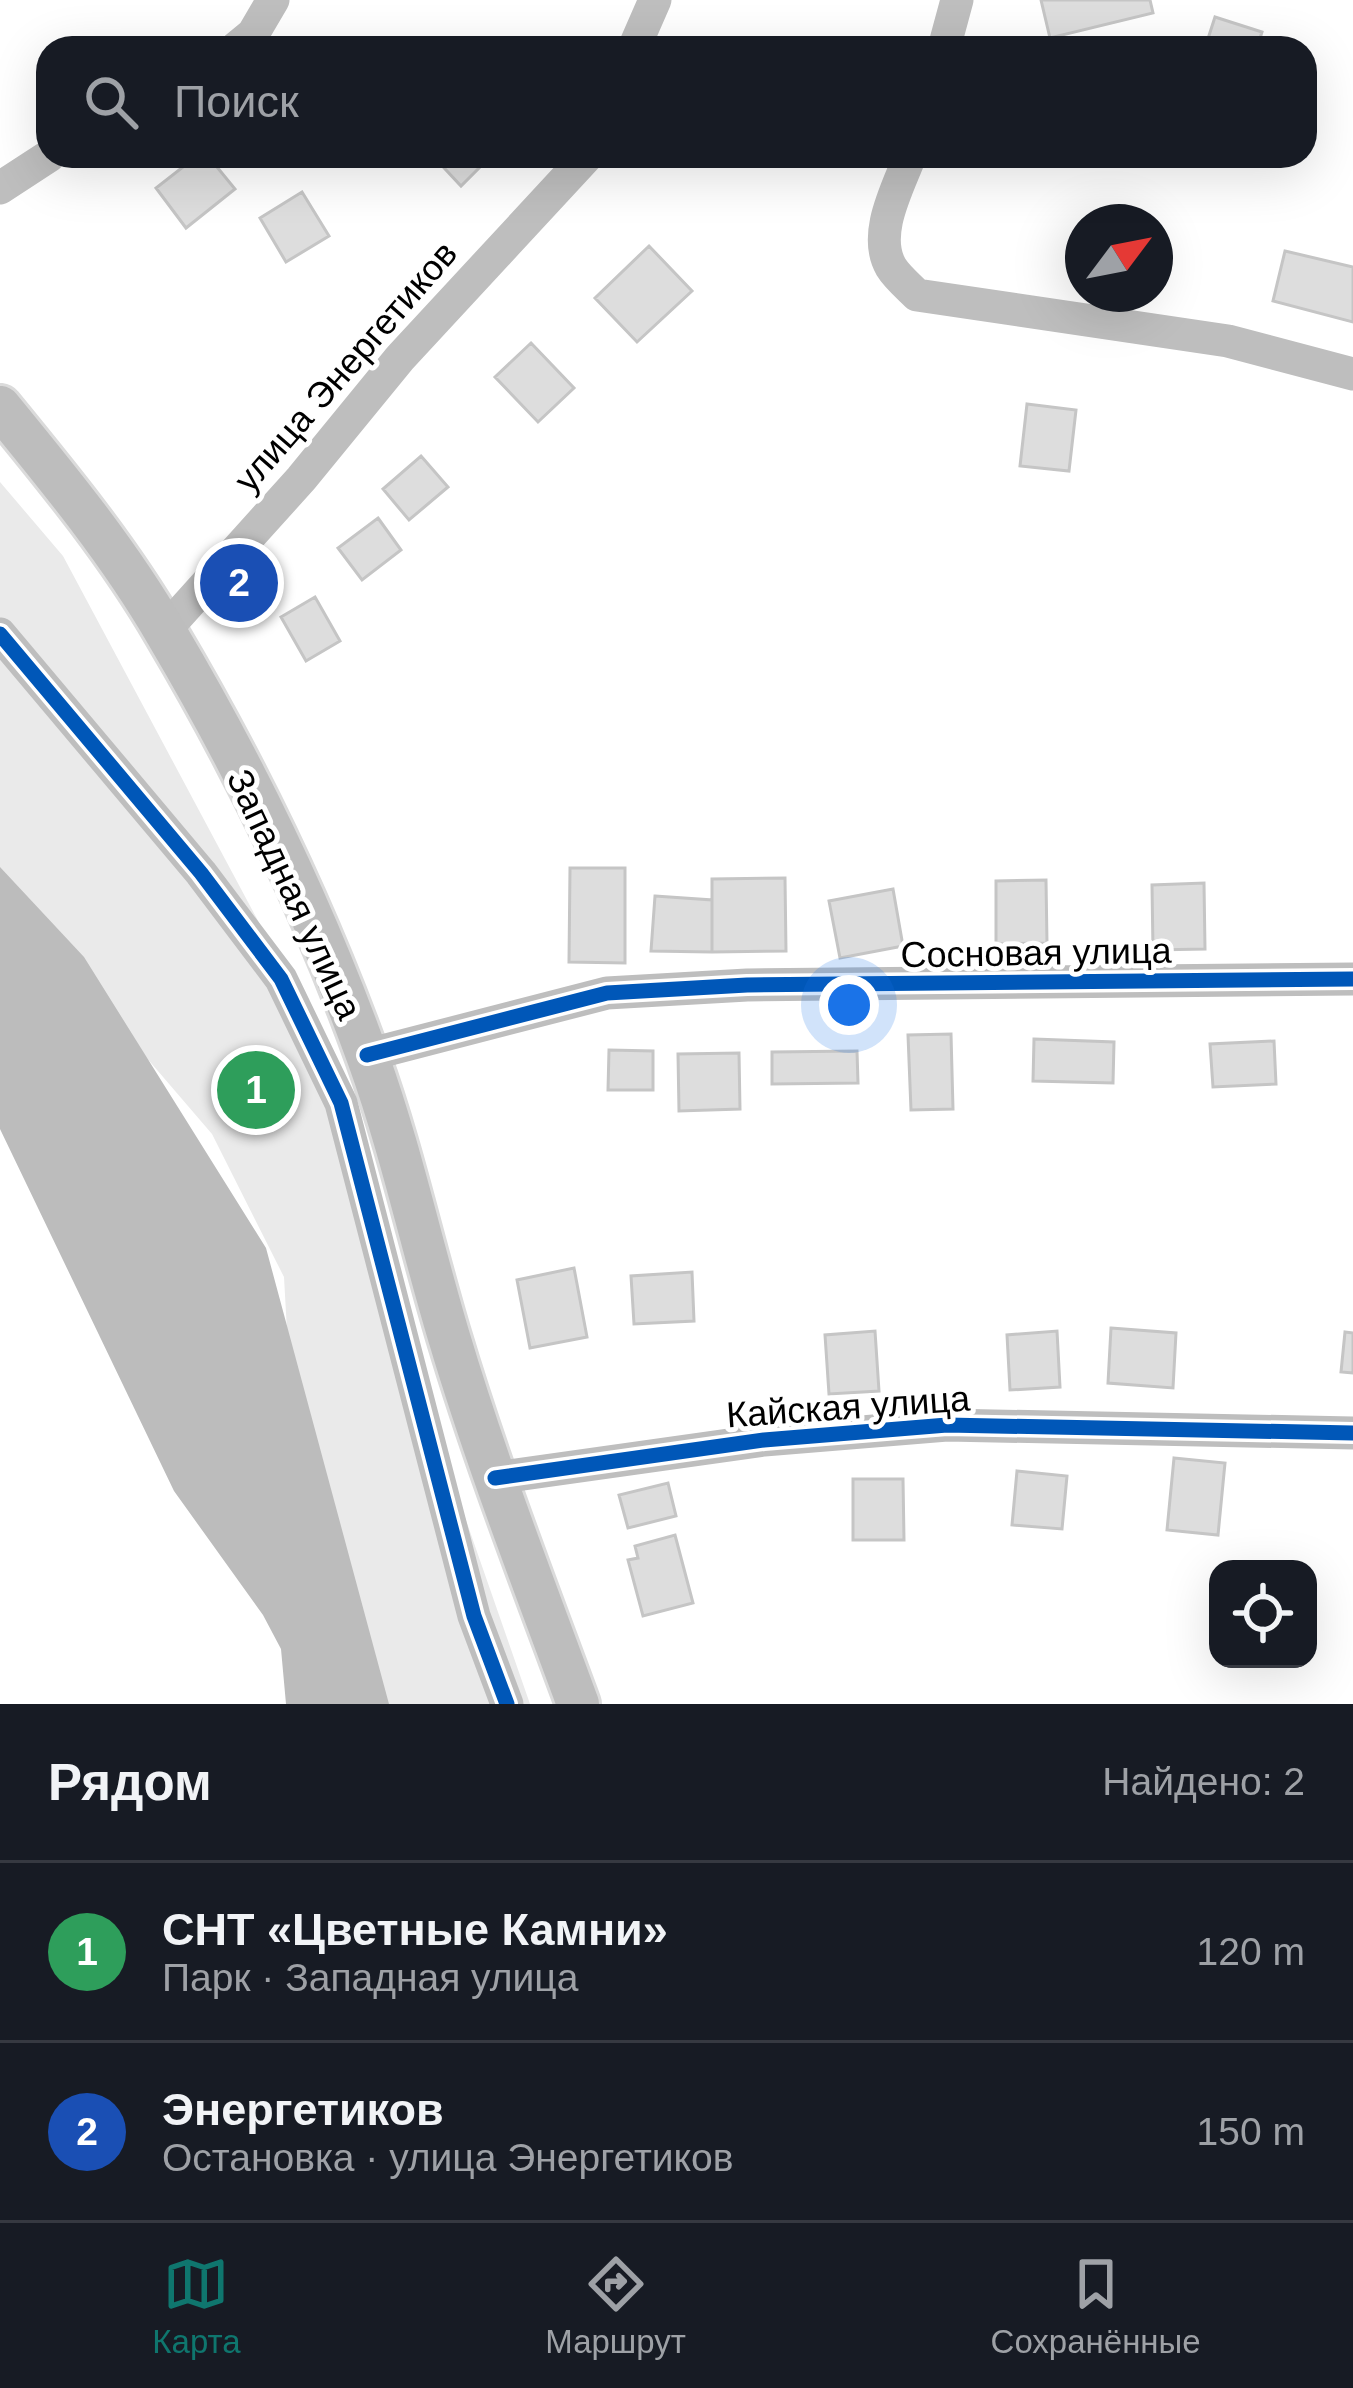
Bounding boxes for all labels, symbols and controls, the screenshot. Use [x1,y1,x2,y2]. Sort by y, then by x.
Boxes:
search box [36,36,1317,168]
icon: search [78,69,144,135]
text: Поиск [174,76,299,127]
north arrow [1065,204,1173,312]
street label: улица Энергетиков [226,233,465,500]
pin: 2 [200,538,278,628]
street label: Западная улица [219,763,371,1026]
street label: Сосновая улица [900,930,1173,975]
your location [819,975,879,1035]
pin: 1 [217,1045,295,1135]
street label: Кайская улица [725,1377,972,1435]
map controls [1209,1560,1317,1668]
button: locate [1209,1560,1317,1668]
text: Рядом [48,1754,212,1811]
text: Найдено: 2 [1102,1760,1305,1803]
text: СНТ «Цветные Камни» [162,1904,668,1955]
text: 1 [76,1930,98,1973]
text: 120 m [1197,1930,1305,1973]
text: Парк · Западная улица [162,1956,578,1999]
text: Энергетиков [162,2084,444,2135]
text: 2 [76,2110,98,2153]
text: 150 m [1197,2110,1305,2153]
text: Остановка · улица Энергетиков [162,2136,733,2179]
tab: Карта [152,2251,241,2361]
tab: Маршрут [545,2251,686,2361]
tab: Сохранённые [991,2251,1201,2361]

